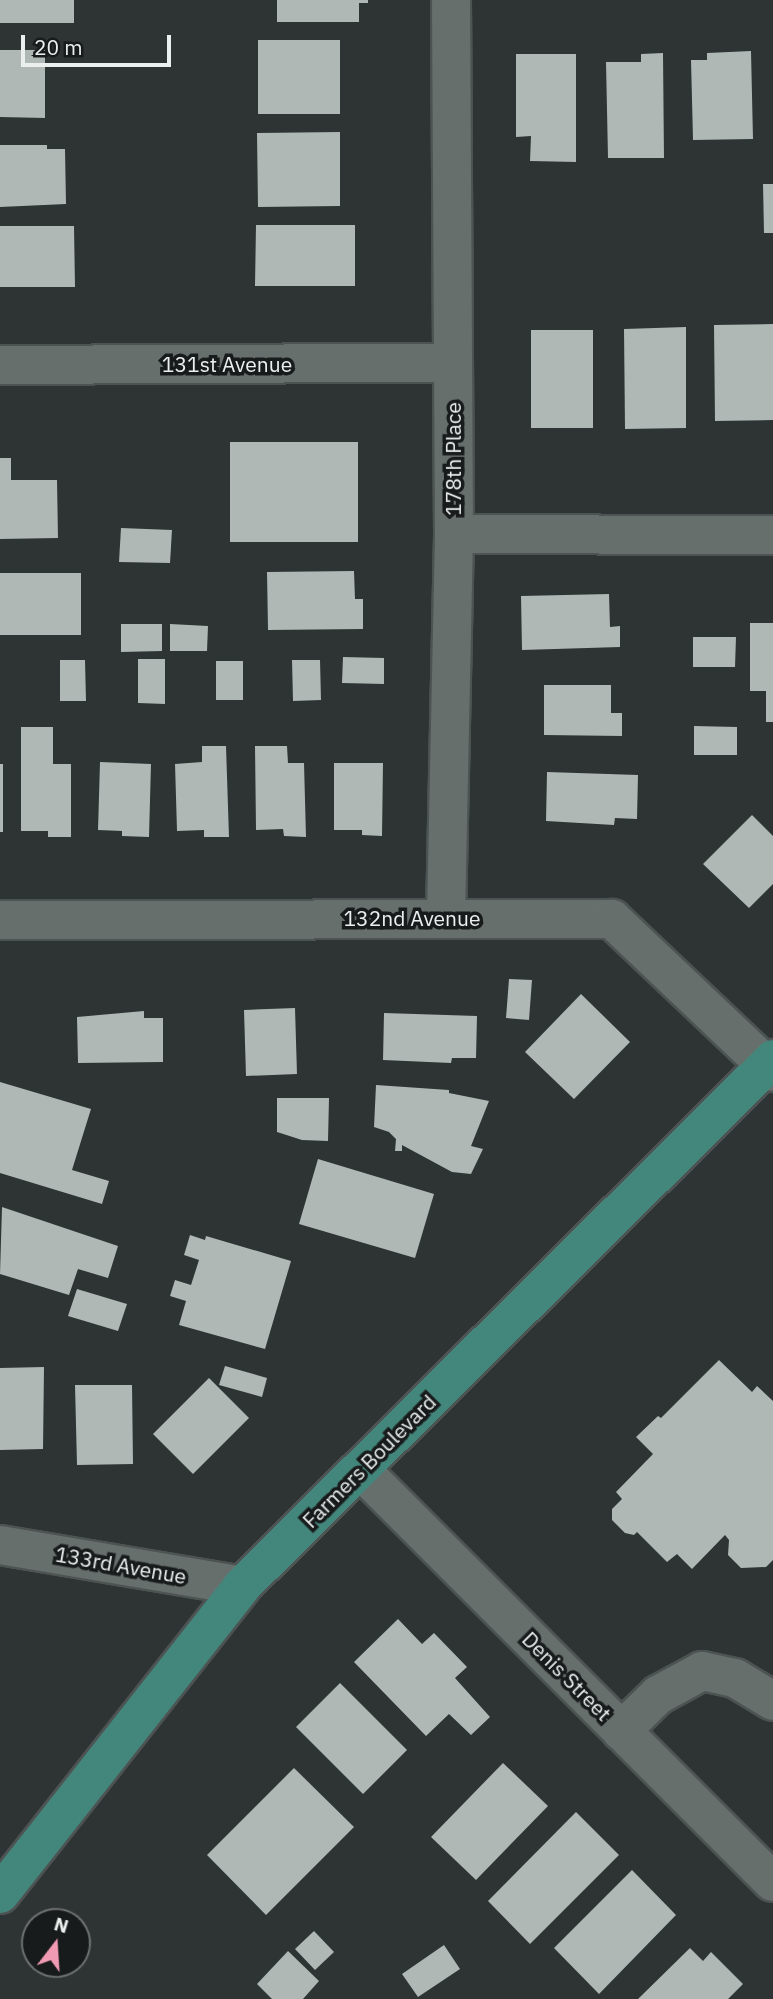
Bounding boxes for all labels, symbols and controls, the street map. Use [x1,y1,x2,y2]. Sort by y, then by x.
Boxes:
scale bar [24,21,175,65]
text: 20 m [34,33,83,61]
street label: 131st Avenue [162,351,292,377]
street label: 178th Place [440,402,466,516]
street label: 132nd Avenue [344,905,480,931]
street label: Farmers Boulevard [297,1389,441,1533]
street label: 133rd Avenue [54,1541,188,1589]
street label: Denis Street [517,1626,617,1726]
north arrow [21,1908,91,1978]
text: N [51,1911,72,1938]

